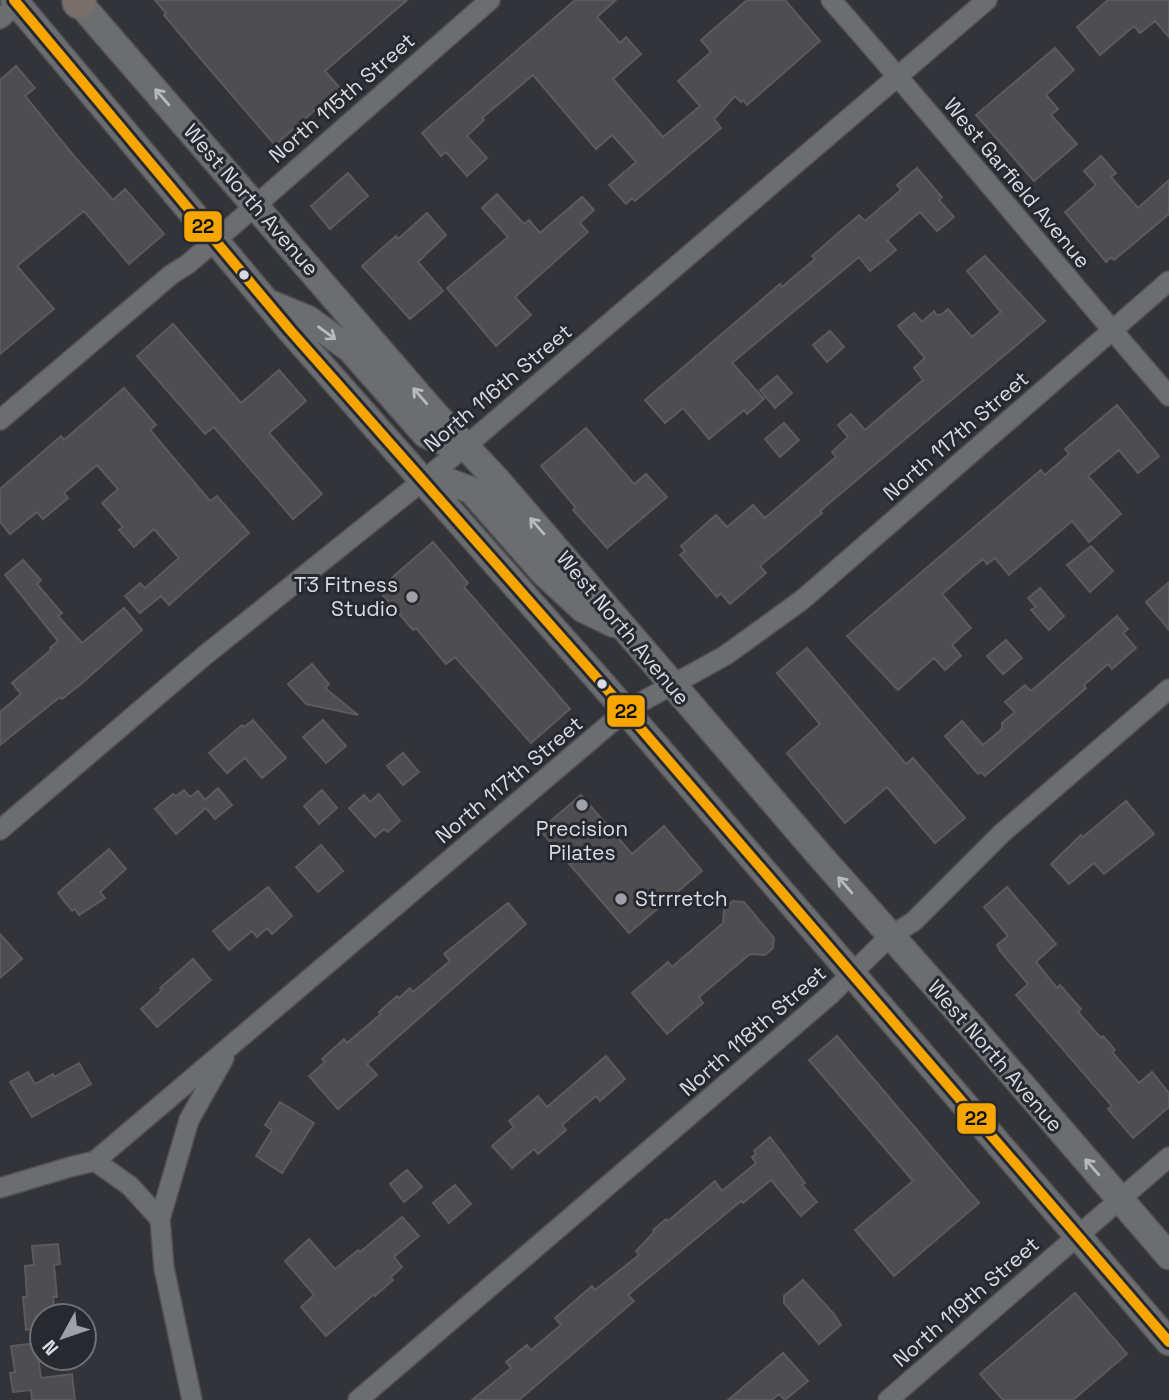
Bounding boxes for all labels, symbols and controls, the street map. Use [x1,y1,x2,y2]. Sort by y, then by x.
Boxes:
street label: North 115th Street [263,27,420,169]
one-way arrow [154,89,170,107]
street label: West Garfield Avenue [938,92,1097,274]
street label: West North Avenue [178,118,325,281]
line badge: 22 [183,210,223,243]
text: 22 [192,214,214,239]
unlabelled marker [237,268,251,282]
street label: North 116th Street [418,318,577,458]
one-way arrow [317,325,336,340]
street label: North 117th Street [877,365,1034,506]
one-way arrow [412,387,428,405]
one-way arrow [529,518,545,536]
street label: West North Avenue [551,545,696,710]
place label: T3 Fitness Studio [294,571,398,622]
marker: T3 Fitness Studio [404,589,420,605]
unlabelled marker [595,677,609,691]
line badge: 22 [606,694,646,728]
text: 22 [615,699,637,724]
street label: North 117th Street [429,710,588,849]
marker: Precision Pilates [574,797,590,813]
place label: Precision Pilates [536,815,628,866]
one-way arrow [837,876,853,894]
place label: Strrretch [635,885,728,912]
marker: Strrretch [613,891,629,907]
street label: North 118th Street [674,960,832,1102]
street label: West North Avenue [922,974,1069,1137]
line badge: 22 [956,1102,997,1135]
text: 22 [965,1106,987,1131]
one-way arrow [1084,1159,1100,1177]
street label: North 119th Street [887,1231,1044,1373]
north arrow [28,1302,98,1372]
text: N [37,1335,64,1361]

